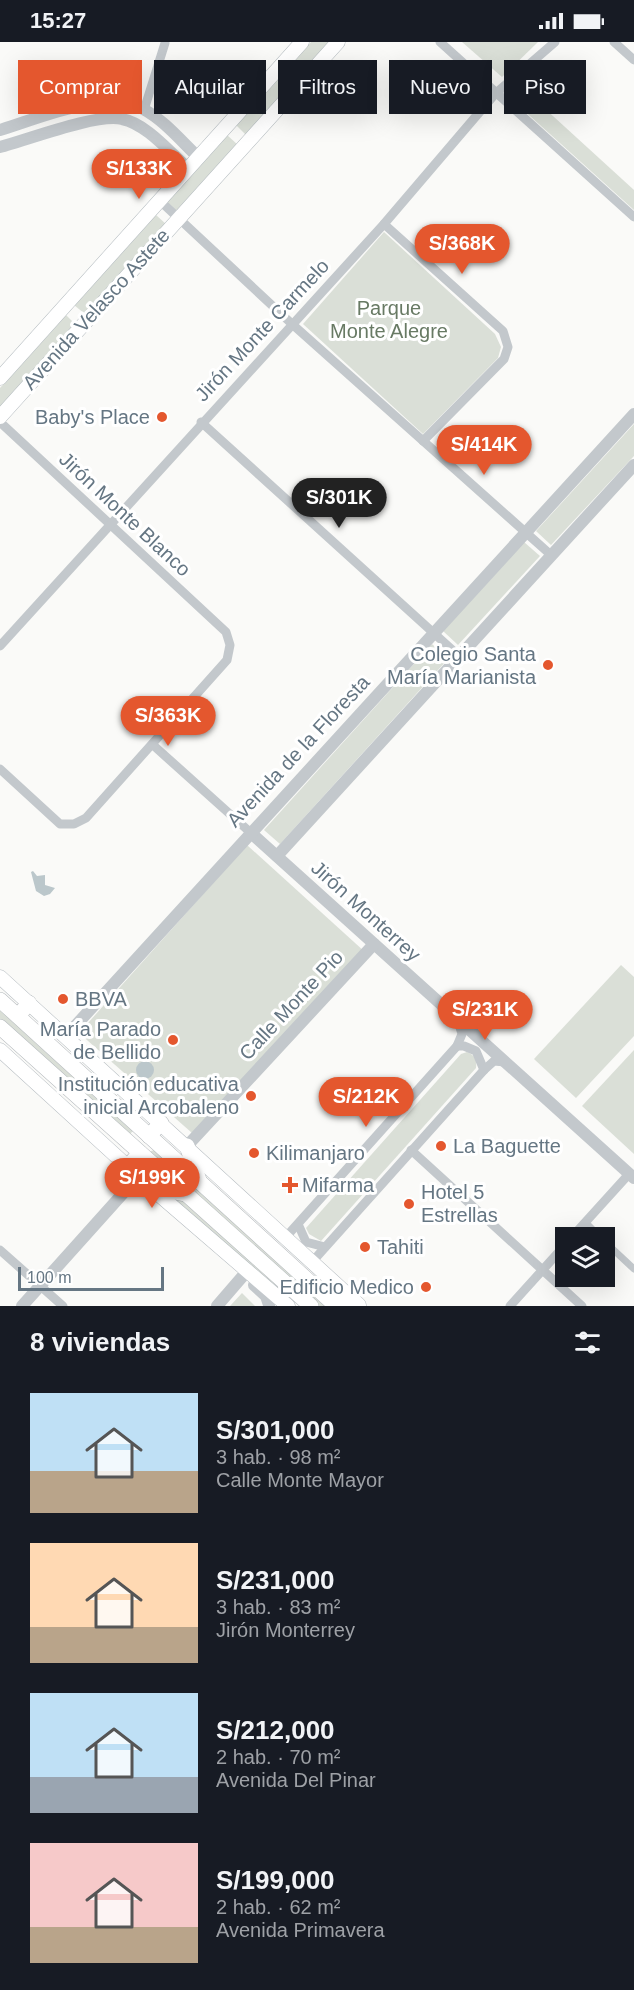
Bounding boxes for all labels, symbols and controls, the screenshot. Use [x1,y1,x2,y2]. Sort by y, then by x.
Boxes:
text: 15:27 [30,8,86,33]
chip: Comprar [18,60,142,114]
chip: Alquilar [154,60,266,114]
chip: Filtros [278,60,377,114]
chip: Nuevo [389,60,492,114]
chip: Piso [504,60,586,114]
pin: S/133K [90,149,188,200]
text: S/133K [106,157,172,179]
street label: Avenida Velasco Astete [18,224,174,394]
pin: S/368K [413,224,511,275]
text: S/368K [429,232,495,254]
street label: Jirón Monte Carmelo [191,255,333,405]
park label: Parque Monte Alegre [330,297,448,342]
place label: Baby's Place [35,406,150,428]
marker: Baby's Place [155,410,169,424]
pin: S/414K [435,425,533,476]
text: S/414K [451,433,517,455]
street label: Jirón Monte Blanco [55,448,195,580]
pin: S/301K [290,478,388,529]
text: S/301K [306,486,372,508]
place label: Colegio Santa María Marianista [387,643,537,688]
marker: Colegio Santa María Marianista [541,658,555,672]
street label: Avenida de la Floresta [222,670,374,831]
pin: S/363K [119,696,217,747]
text: S/363K [135,704,201,726]
street label: Jirón Monterrey [307,856,425,966]
street label: Calle Monte Pio [235,946,347,1064]
place label: BBVA [75,988,128,1010]
pin: S/231K [436,990,534,1041]
marker: BBVA [56,992,70,1006]
text: S/231K [452,998,518,1020]
place label: María Parado de Bellido [40,1018,161,1063]
marker: María Parado de Bellido [166,1033,180,1047]
place label: Institución educativa inicial Arcobaleno [58,1073,240,1118]
pin: S/212K [317,1077,415,1128]
text: S/212K [333,1085,399,1107]
marker: Institución educativa inicial Arcobaleno [244,1089,258,1103]
place label: La Baguette [453,1135,561,1157]
marker: La Baguette [434,1139,448,1153]
place label: Kilimanjaro [266,1142,365,1164]
marker: Kilimanjaro [247,1146,261,1160]
pin: S/199K [103,1158,201,1209]
text: S/199K [119,1166,185,1188]
place label: Mifarma [302,1174,375,1196]
marker: Mifarma [283,1178,297,1192]
place label: Hotel 5 Estrellas [421,1181,498,1226]
marker: Hotel 5 Estrellas [402,1197,416,1211]
map controls [555,1227,615,1287]
button: layers [555,1227,615,1287]
place label: Tahiti [377,1236,424,1258]
marker: Tahiti [358,1240,372,1254]
scale bar [18,1264,164,1292]
text: 100 m [27,1269,71,1286]
place label: Edificio Medico [279,1276,414,1298]
marker: Edificio Medico [419,1280,433,1294]
icon: filters [571,1326,604,1359]
text: 8 viviendas [30,1327,170,1357]
text: S/301,000 [216,1415,335,1445]
icon: home [78,1417,150,1489]
text: 3 hab. · 98 m² [216,1446,341,1468]
text: Calle Monte Mayor [216,1469,384,1491]
text: S/231,000 [216,1565,335,1595]
icon: home [78,1567,150,1639]
text: 3 hab. · 83 m² [216,1596,341,1618]
text: Jirón Monterrey [216,1619,355,1641]
text: S/212,000 [216,1715,335,1745]
icon: home [78,1717,150,1789]
text: 2 hab. · 70 m² [216,1746,341,1768]
text: Avenida Del Pinar [216,1769,376,1791]
text: S/199,000 [216,1865,335,1895]
icon: home [78,1867,150,1939]
text: 2 hab. · 62 m² [216,1896,341,1918]
text: Avenida Primavera [216,1919,385,1941]

